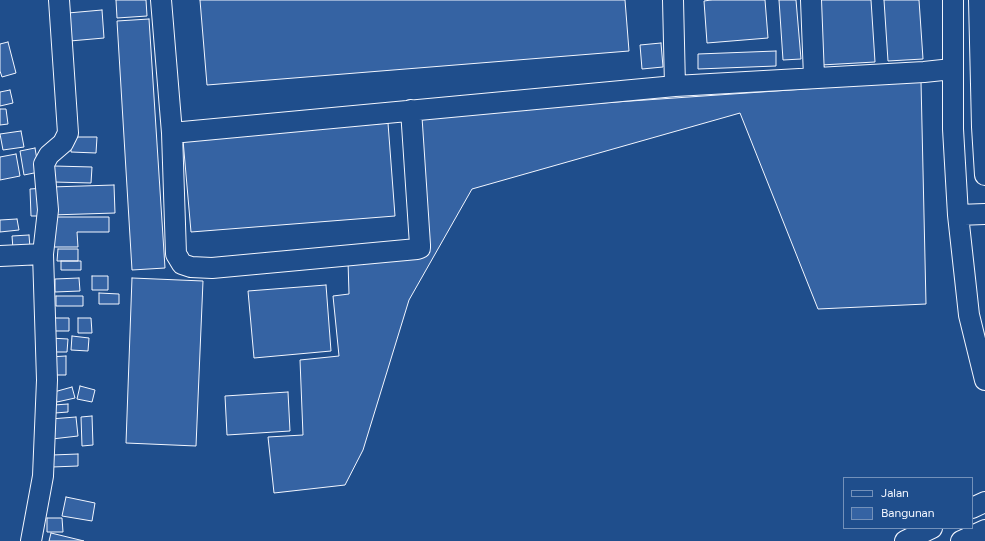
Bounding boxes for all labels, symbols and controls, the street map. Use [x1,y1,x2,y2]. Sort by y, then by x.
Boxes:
legend [843,477,973,529]
text: Jalan [881,486,909,500]
text: Bangunan [881,506,934,520]

